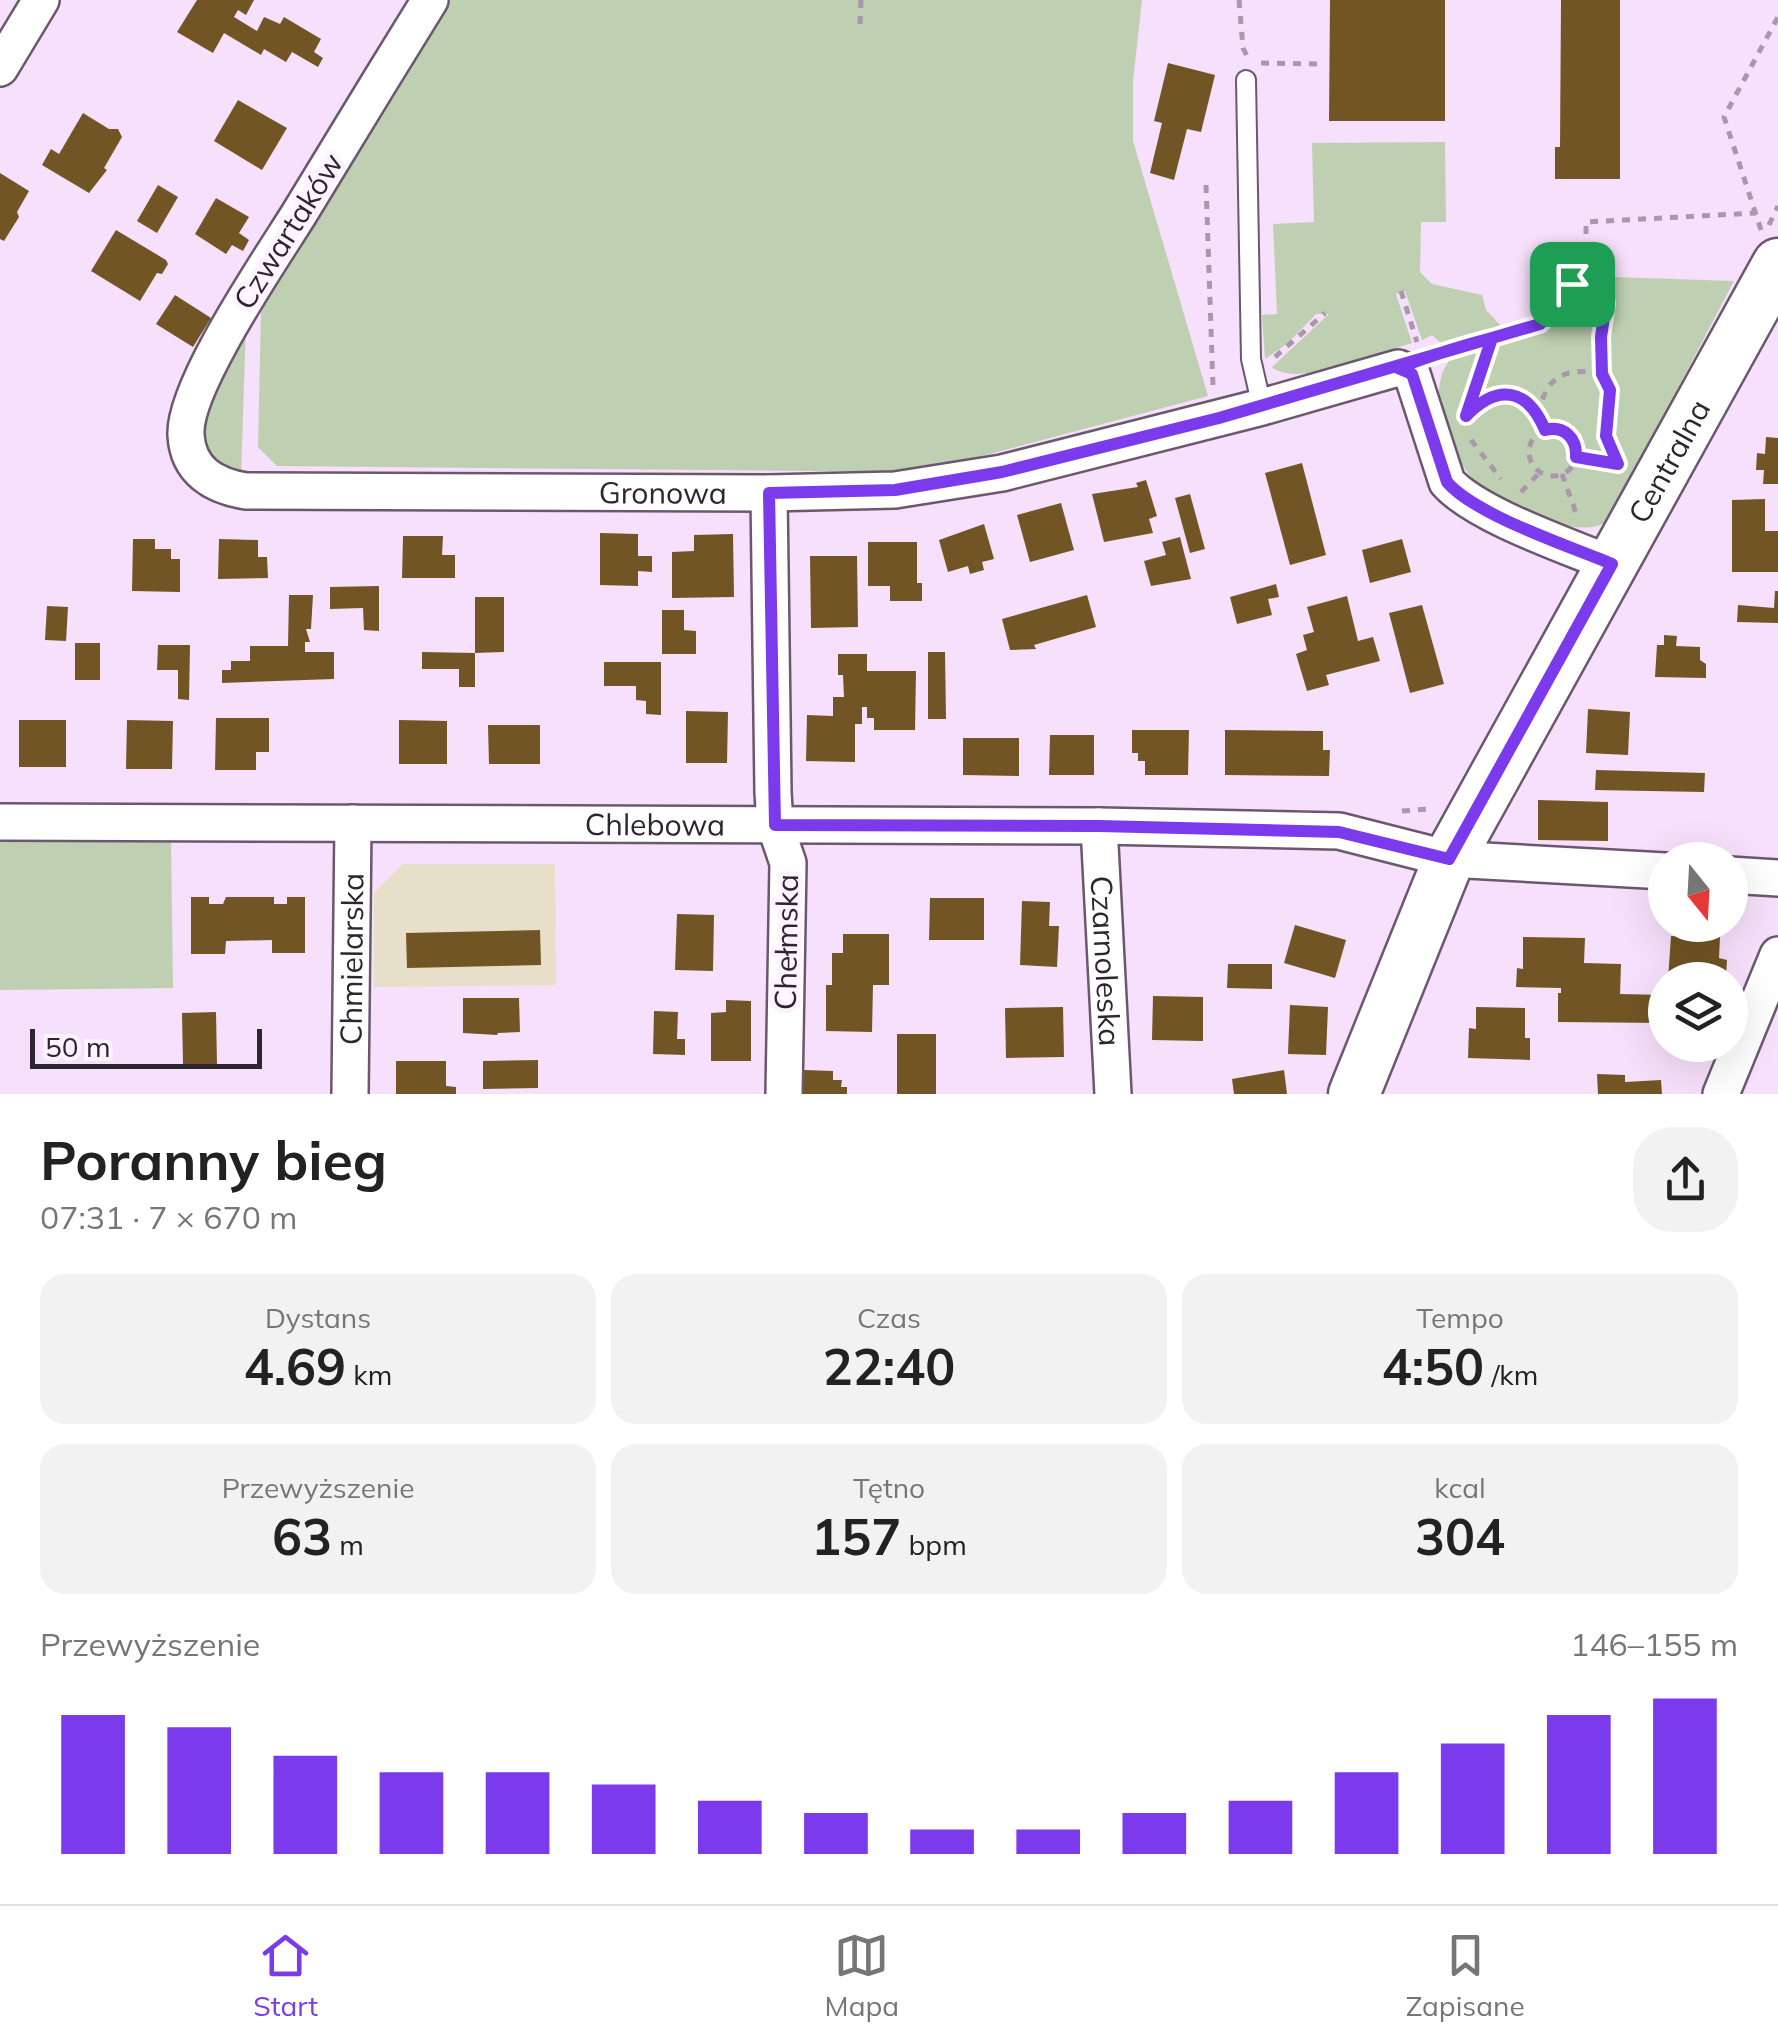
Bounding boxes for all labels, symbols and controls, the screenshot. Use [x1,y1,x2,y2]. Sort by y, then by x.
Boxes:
street label: Czwartaków [225,146,351,316]
pin [1530,242,1615,327]
icon: arrive [1545,257,1600,312]
street label: Centralna [1620,393,1718,530]
street label: Gronowa [599,473,727,512]
street label: Chlebowa [585,805,725,844]
north arrow [1648,842,1748,942]
map controls [1648,842,1748,1062]
street label: Chmielarska [332,873,371,1045]
street label: Chełmska [766,874,806,1010]
street label: Czarnoleska [1083,875,1129,1047]
button: layers [1648,962,1748,1062]
scale bar [30,1024,262,1068]
text: 50 m [45,1029,111,1064]
text: Poranny bieg [40,1125,387,1194]
button: share [1633,1127,1738,1232]
text: 07:31 · 7 × 670 m [40,1197,297,1237]
text: Dystans [265,1300,371,1335]
text: Czas [857,1300,921,1335]
text: Tempo [1416,1300,1504,1335]
text: 4.69 [244,1335,346,1398]
text: 22:40 [823,1335,955,1398]
text: 4:50 [1382,1335,1484,1398]
text: km [346,1357,392,1392]
text: /km [1484,1357,1538,1392]
text: Przewyższenie [222,1470,414,1505]
text: Tętno [853,1470,925,1505]
text: kcal [1434,1470,1486,1505]
text: 63 [272,1505,332,1568]
text: 157 [811,1505,901,1568]
text: 304 [1415,1505,1505,1568]
text: m [332,1527,364,1562]
text: bpm [901,1527,967,1562]
text: Przewyższenie [40,1624,260,1664]
text: 146–155 m [1570,1624,1738,1664]
tab: Start [253,1928,318,2023]
tab: Mapa [825,1928,899,2023]
tab: Zapisane [1406,1928,1525,2023]

